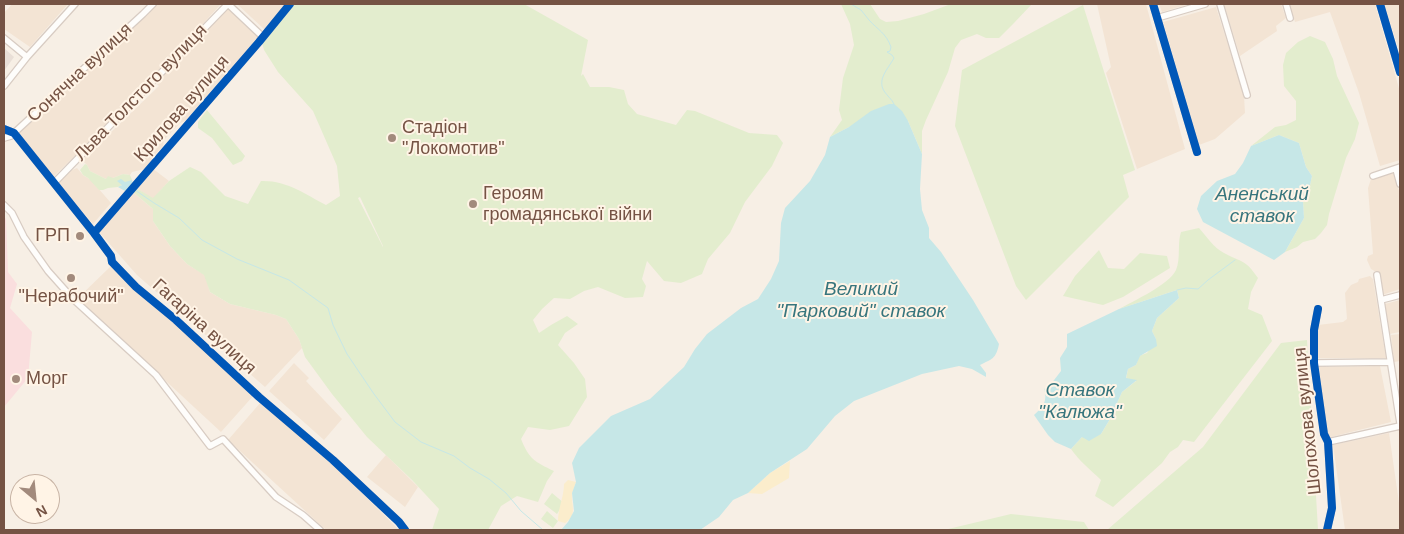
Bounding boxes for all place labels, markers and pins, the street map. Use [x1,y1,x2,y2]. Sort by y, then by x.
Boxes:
place label: Стадіон "Локомотив" [402,117,505,160]
marker: Стадіон "Локомотив" [386,132,398,144]
place label: Героям громадянської війни [483,183,652,225]
marker: Героям громадянської війни [467,198,479,210]
place label: ГРП [35,225,70,247]
marker: ГРП [74,230,86,242]
marker: "Нерабочий" [65,272,77,284]
place label: "Нерабочий" [18,286,124,308]
place label: Морг [26,368,68,390]
marker: Морг [10,373,22,385]

